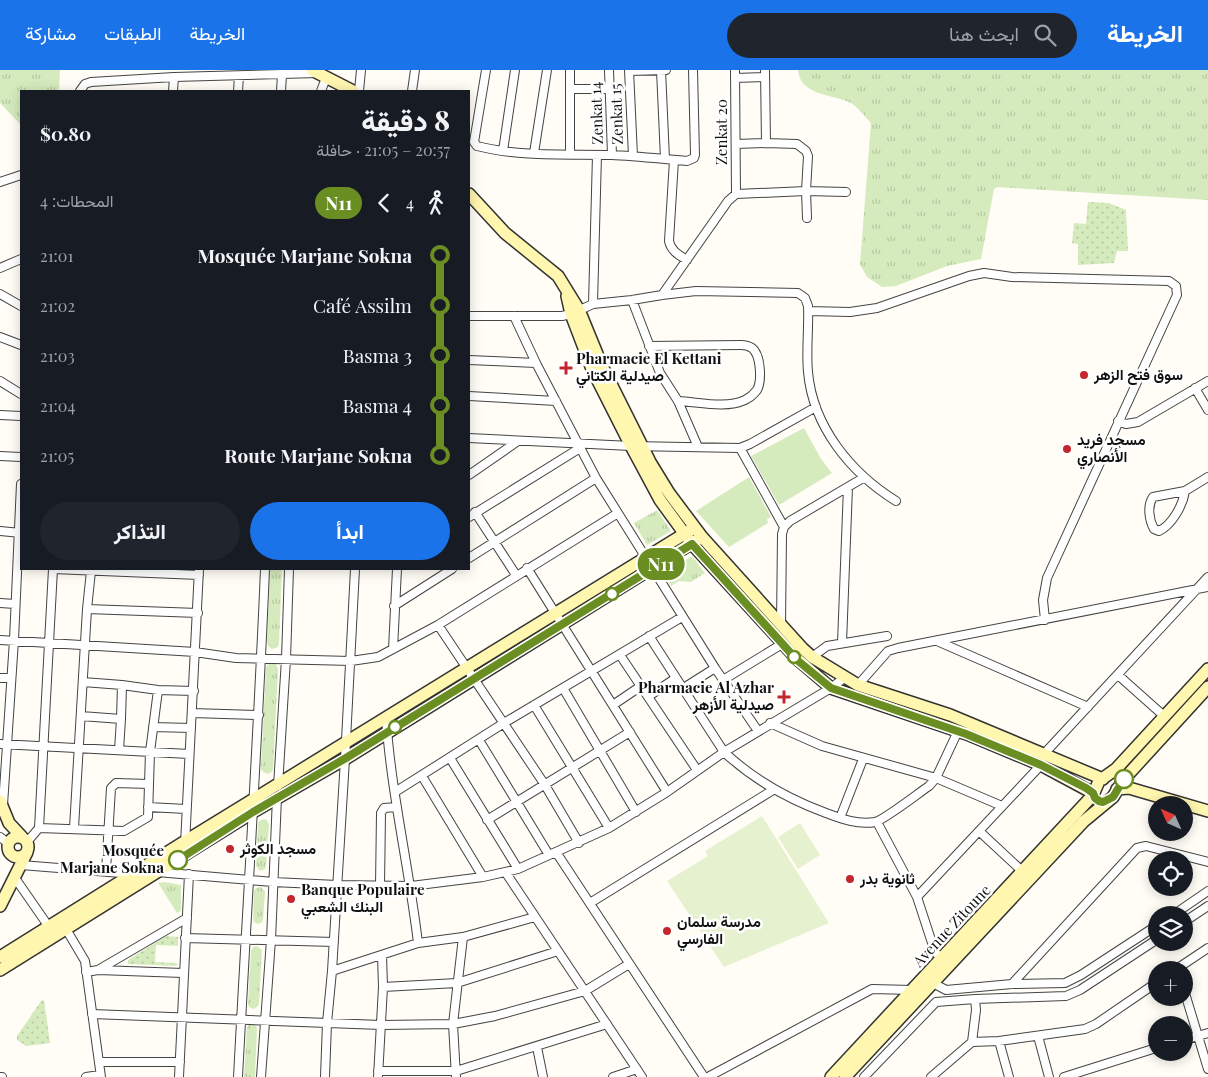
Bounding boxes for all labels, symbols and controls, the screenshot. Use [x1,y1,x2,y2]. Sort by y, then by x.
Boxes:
search box [727,13,1077,58]
text: الخريطة [1107,16,1183,48]
text: ابحث هنا [949,20,1019,46]
text: مشاركة [25,21,76,45]
text: الطبقات [104,21,161,45]
text: الخريطة [189,21,245,45]
icon: search [1031,21,1059,49]
street label: Zenkat 14 [585,81,607,145]
street label: Zenkat 15 [605,83,627,145]
street label: Zenkat 20 [711,99,731,165]
text: 8 دقيقة [361,101,450,138]
text: $0.80 [40,120,91,146]
text: 20:57 – 21:05 · حافلة [316,139,450,160]
icon: back [370,189,398,217]
icon: walk [422,189,450,217]
text: المحطات: 4 [40,190,114,211]
text: N11 [325,191,352,215]
text: 4 [406,192,414,213]
text: Mosquée Marjane Sokna [197,242,412,268]
text: 21:01 [40,245,73,266]
text: Café Assilm [313,292,412,318]
text: 21:02 [40,295,75,316]
text: Basma 3 [343,342,412,368]
text: 21:03 [40,345,75,366]
place label: Pharmacie El Kettani صيدلية الكتاني [576,348,722,389]
marker: Pharmacie El Kettani صيدلية الكتاني [560,362,572,374]
place label: سوق فتح الزهر [1093,364,1183,385]
marker: سوق فتح الزهر [1078,369,1090,381]
text: Basma 4 [342,392,412,418]
text: 21:04 [40,395,75,416]
place label: مسجد فريد الأنصاري [1077,429,1146,470]
text: Route Marjane Sokna [224,442,412,468]
marker: مسجد فريد الأنصاري [1061,443,1073,455]
text: 21:05 [40,445,74,466]
button: التذاكر [40,502,240,560]
button: ابدأ [250,502,450,560]
line badge: N11 [632,548,690,580]
text: N11 [648,552,674,576]
unlabelled marker [605,587,619,601]
unlabelled marker [787,650,801,664]
place label: Pharmacie Al Azhar صيدلية الأزهر [638,677,774,714]
marker: Pharmacie Al Azhar صيدلية الأزهر [778,691,790,703]
unlabelled marker [388,720,402,734]
unlabelled marker [1114,769,1134,789]
north arrow [1148,796,1192,841]
map controls [1148,796,1193,1061]
place label: مسجد الكوثر [239,838,316,858]
place label: Mosquée Marjane Sokna [60,840,164,877]
marker: مسجد الكوثر [224,843,236,855]
marker: Mosquée Marjane Sokna [168,850,188,870]
button: locate [1148,851,1193,896]
place label: ثانوية بدر [859,868,915,888]
marker: ثانوية بدر [844,873,856,885]
place label: Banque Populaire البنك الشعبي [301,879,425,920]
street label: Avenue Zitoune [907,880,995,971]
marker: Banque Populaire البنك الشعبي [285,893,297,905]
button: layers [1148,906,1193,951]
place label: مدرسة سلمان الفارسي [677,911,761,952]
marker: مدرسة سلمان الفارسي [661,925,673,937]
button: + [1148,961,1193,1006]
button: − [1148,1016,1193,1061]

